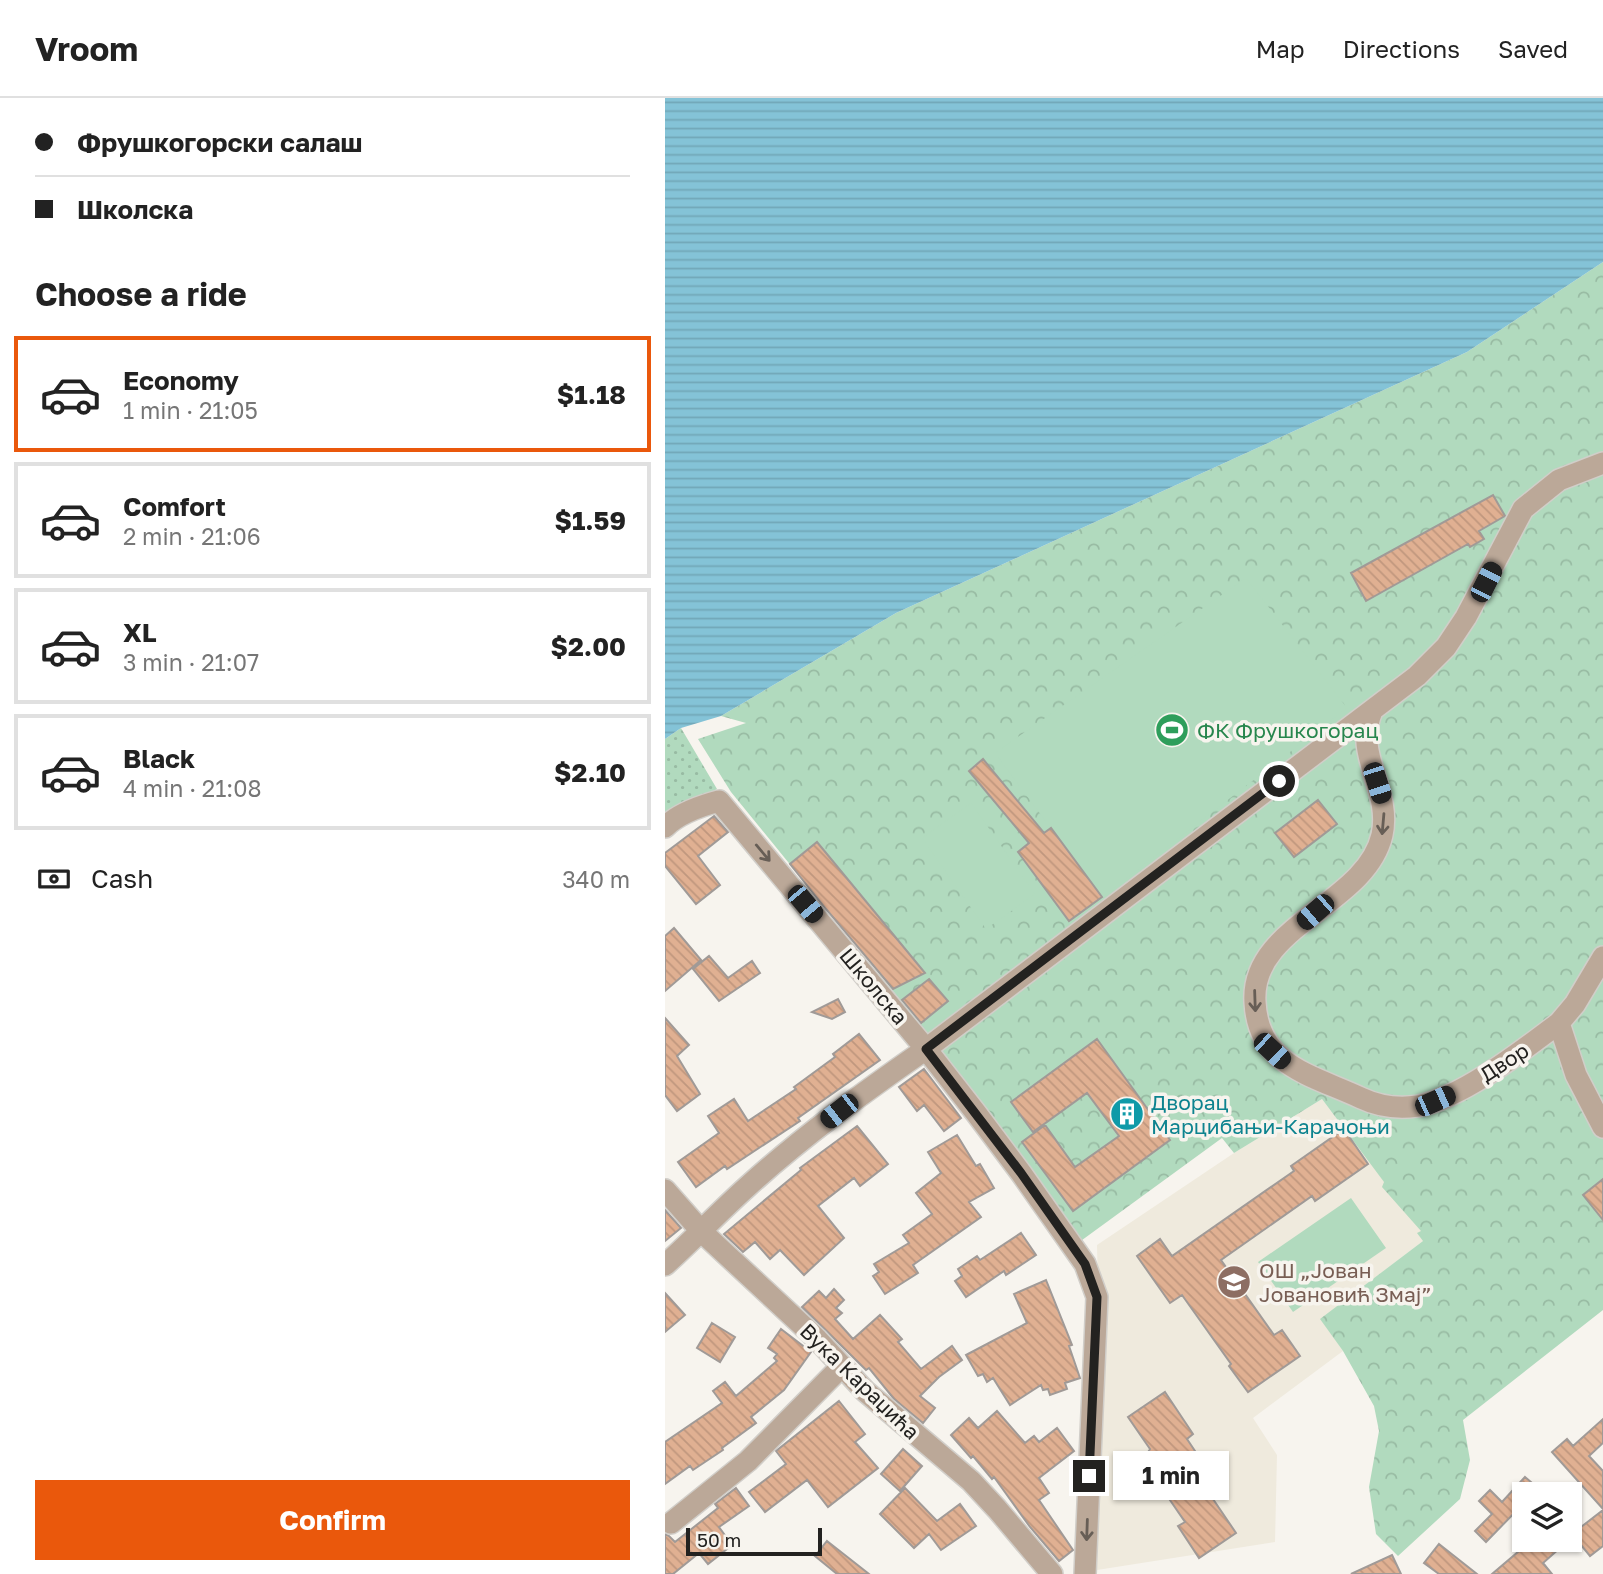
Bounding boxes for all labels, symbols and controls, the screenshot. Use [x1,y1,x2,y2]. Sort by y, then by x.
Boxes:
text: Vroom [35,29,138,68]
text: Map [1256,34,1305,63]
text: Directions [1343,34,1460,63]
text: Saved [1498,34,1568,63]
text: Фрушкогорски салаш [77,127,362,158]
text: Школска [77,194,193,225]
text: Choose a ride [35,275,247,313]
icon: car [39,363,102,426]
text: Economy [123,365,239,396]
text: $1.18 [557,379,626,410]
text: 1 min · 21:05 [123,396,258,424]
icon: car [39,489,102,552]
text: Comfort [123,491,226,522]
text: $1.59 [554,505,626,536]
text: 2 min · 21:06 [123,522,261,550]
car [1468,559,1505,605]
icon: car [39,615,102,678]
text: XL [123,617,157,648]
text: $2.00 [551,631,626,662]
text: 3 min · 21:07 [123,648,259,676]
sports icon: ФК Фрушкогорац [1153,711,1191,749]
place label: ФК Фрушкогорац [1197,717,1378,743]
icon: car [39,741,102,804]
text: Black [123,743,195,774]
text: $2.10 [554,757,626,788]
car [1361,760,1394,806]
route start [1263,765,1295,797]
text: 4 min · 21:08 [123,774,262,802]
one-way arrow [1376,812,1389,835]
one-way arrow [755,844,770,862]
icon: cash [35,860,73,898]
text: Cash [91,863,153,894]
text: 340 m [562,865,630,893]
car [784,881,827,927]
car [1293,890,1338,934]
street label: Школска [835,942,913,1030]
one-way arrow [1249,989,1262,1012]
car [1250,1029,1295,1073]
street label: Двор [1475,1037,1533,1087]
car [1412,1083,1459,1119]
place label: Дворац Марцибањи-Карачоњи [1151,1089,1390,1139]
car [816,1090,863,1132]
building icon: Дворац Марцибањи-Карачоњи [1108,1095,1146,1133]
place label: ОШ „Јован Јовановић Змај” [1259,1257,1432,1307]
school or university icon: ОШ „Јован Јовановић Змај” [1215,1263,1253,1301]
street label: Вука Караџића [795,1318,925,1444]
callout: 1 min [1113,1452,1229,1500]
route end [1073,1460,1105,1492]
text: 1 min [1142,1461,1200,1489]
button: Confirm [35,1480,630,1560]
map controls [1512,1482,1582,1552]
button: layers [1512,1482,1582,1552]
one-way arrow [1081,1519,1094,1542]
scale bar [686,1525,823,1557]
text: 50 m [697,1528,741,1551]

